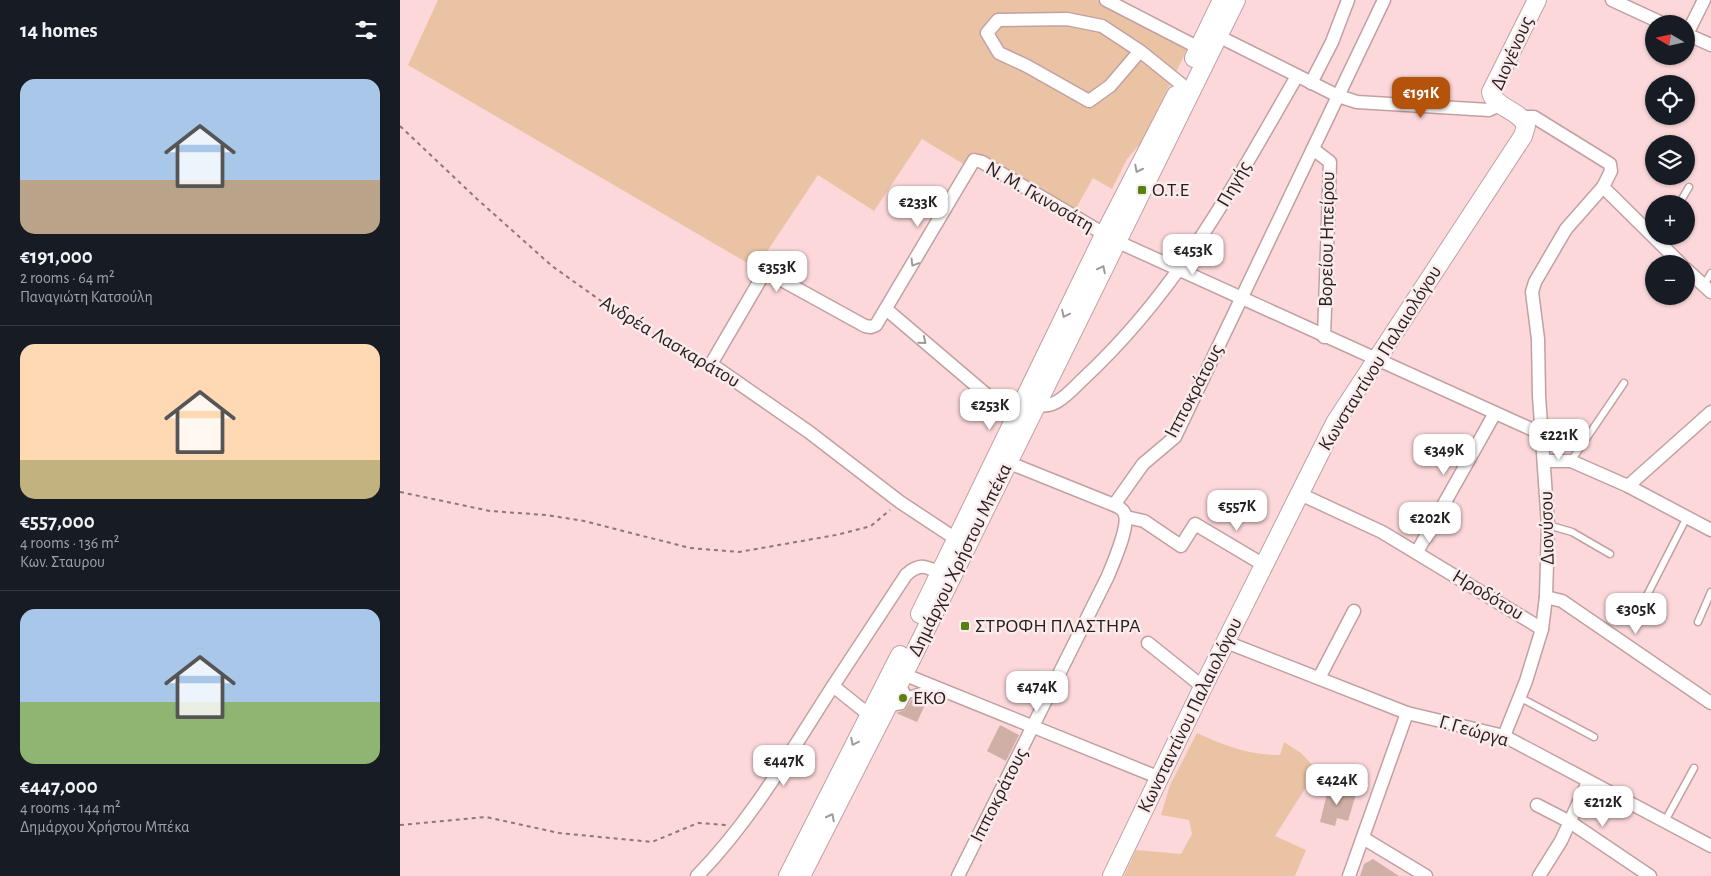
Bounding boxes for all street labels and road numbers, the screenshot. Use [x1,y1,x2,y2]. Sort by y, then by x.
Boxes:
street label: Διογένους [1487,13,1537,93]
street label: Ν. Μ. Γκινοσάτη [982,158,1098,236]
street label: Πηγής [1213,158,1255,210]
street label: Βορείου Ηπείρου [1316,171,1338,307]
street label: Κωνσταντίνου Παλαιολόγου [1315,262,1445,454]
street label: Ανδρέα Λασκαράτου [597,292,743,392]
street label: Ιπποκράτους [1161,341,1227,441]
street label: Δημάρχου Χρήστου Μπέκα [905,460,1015,660]
street label: Διονύσου [1536,491,1558,565]
street label: Ηροδότου [1449,566,1527,624]
street label: Κωνσταντίνου Παλαιολόγου [1134,614,1246,816]
street label: Γ. Γεώργα [1437,712,1511,750]
street label: Ιπποκράτους [967,744,1031,845]

